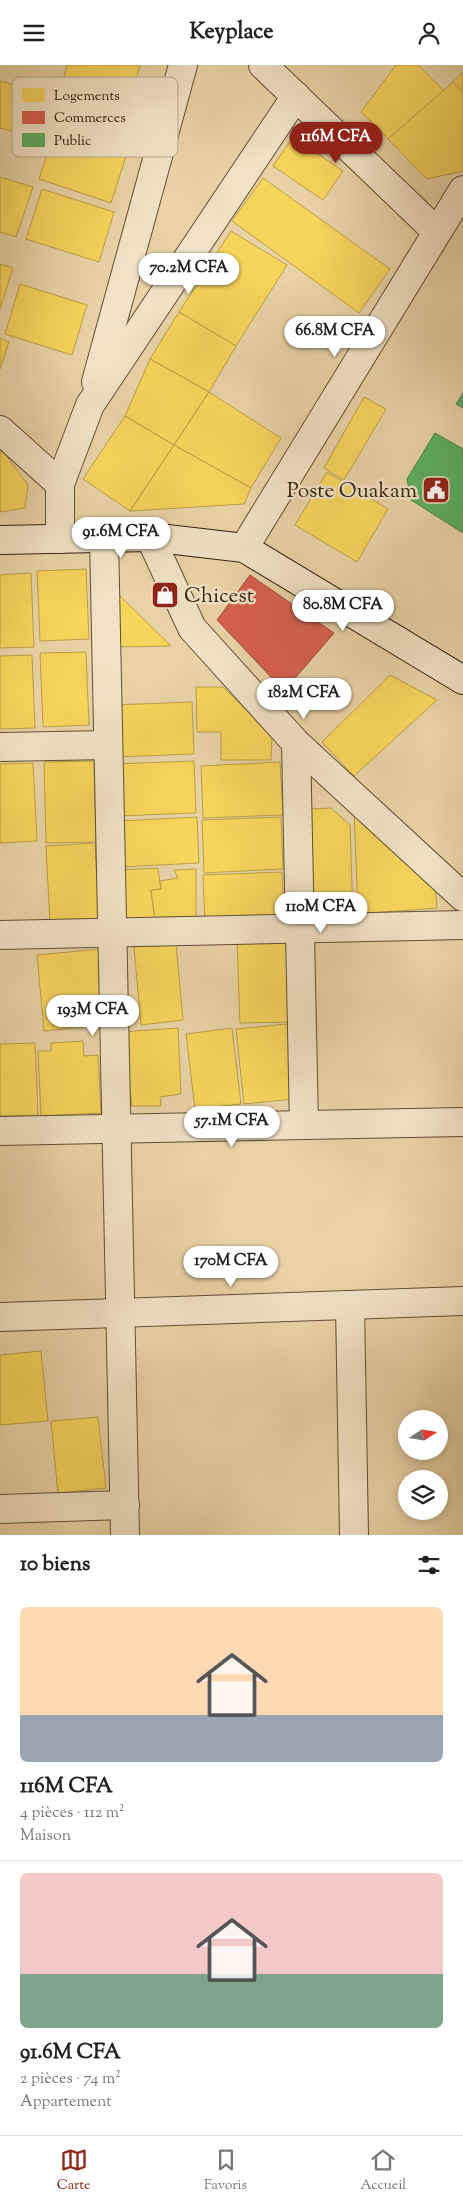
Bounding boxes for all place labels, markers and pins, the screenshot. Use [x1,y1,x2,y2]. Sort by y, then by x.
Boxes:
pin: 116M CFA [284,121,388,164]
pin: 70.2M CFA [132,253,246,295]
pin: 66.8M CFA [278,315,392,358]
public building icon: Poste Ouakam [421,475,451,505]
place label: Poste Ouakam [287,477,417,507]
pin: 91.6M CFA [64,517,178,559]
shop icon: Chicest [150,580,180,610]
place label: Chicest [184,582,254,612]
pin: 80.8M CFA [286,589,400,632]
pin: 182M CFA [252,677,356,720]
pin: 110M CFA [269,891,373,934]
pin: 193M CFA [41,995,145,1037]
pin: 57.1M CFA [175,1105,289,1148]
pin: 170M CFA [179,1245,283,1288]

